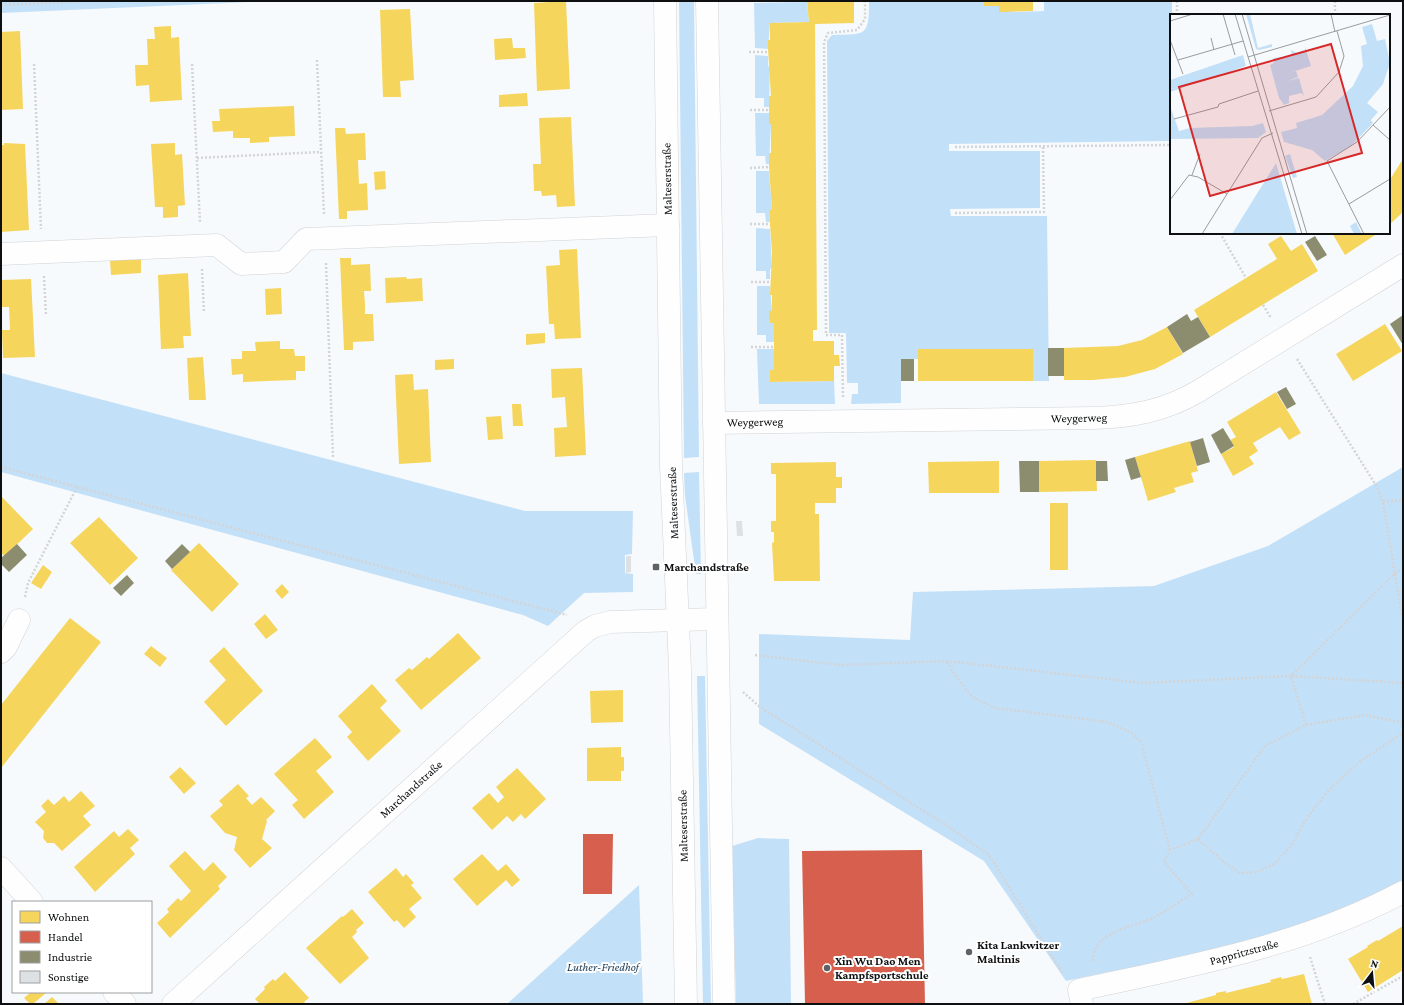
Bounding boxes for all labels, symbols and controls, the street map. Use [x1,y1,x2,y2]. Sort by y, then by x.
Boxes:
inset map [1170,14,1390,234]
street label: Malteserstraße [659,143,675,215]
street label: Weygerweg [1051,411,1107,425]
street label: Weygerweg [727,415,783,429]
street label: Malteserstraße [665,467,681,539]
place label: Marchandstraße [664,560,749,574]
marker: Marchandstraße [651,562,661,572]
street label: Marchandstraße [377,757,445,821]
street label: Malteserstraße [675,790,691,862]
legend [12,901,152,993]
text: Wohnen [48,910,90,924]
text: Handel [48,930,83,944]
street label: Pappritzstraße [1208,936,1280,968]
place label: Kita Lankwitzer Maltinis [977,938,1059,966]
marker: Kita Lankwitzer Maltinis [964,947,974,957]
text: Industrie [48,950,92,964]
north arrow [1352,953,1392,993]
place label: Xin Wu Dao Men Kampfsportschule [835,954,929,982]
text: N [1369,957,1380,970]
park label: Luther-Friedhof [567,960,641,974]
marker: Xin Wu Dao Men Kampfsportschule [822,963,832,973]
text: Sonstige [48,970,89,984]

